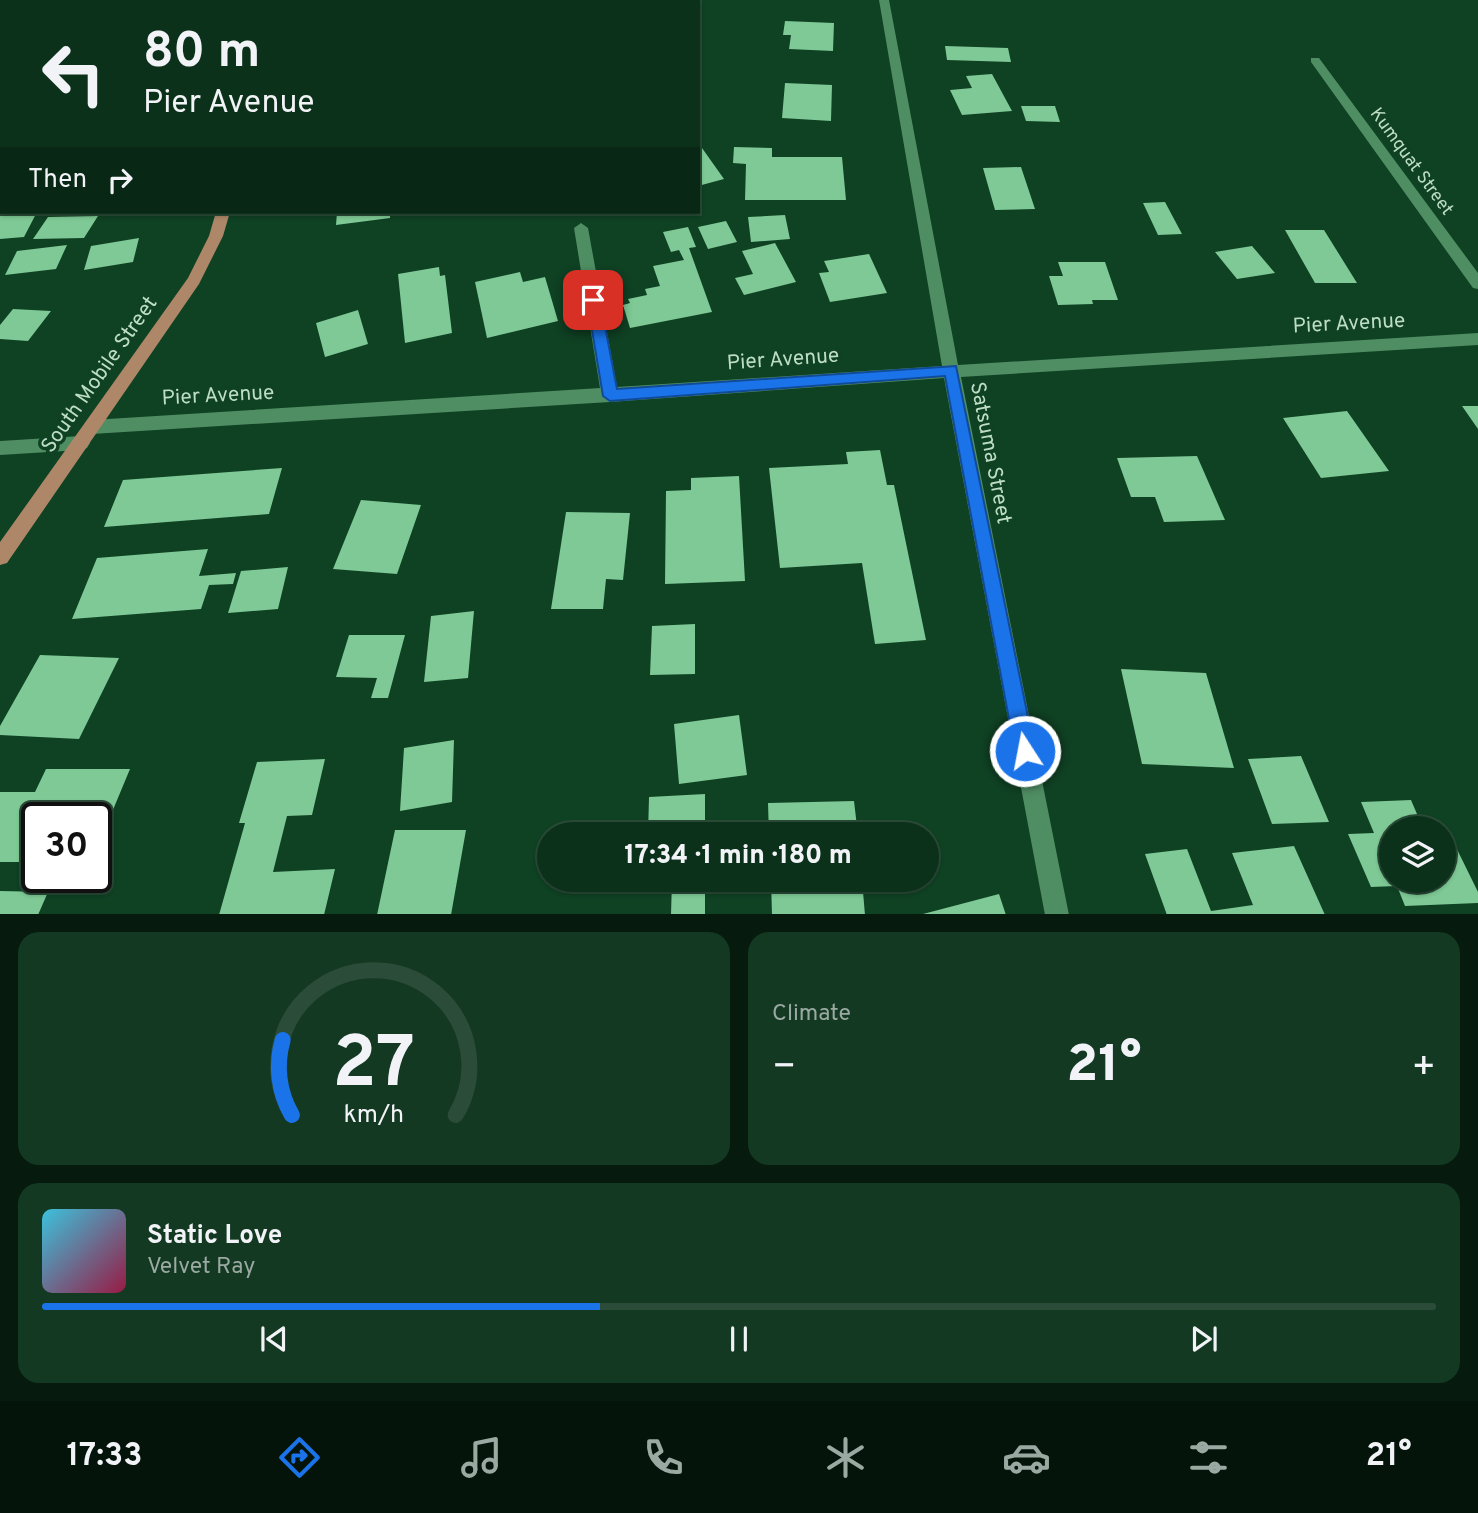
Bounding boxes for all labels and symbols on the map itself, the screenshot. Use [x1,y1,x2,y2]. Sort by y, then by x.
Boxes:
street label: Kumquat Street [1364,104,1458,220]
pin [563,270,623,330]
street label: South Mobile Street [36,291,164,459]
street label: Pier Avenue [1292,308,1406,340]
street label: Pier Avenue [726,343,840,377]
street label: Pier Avenue [161,380,275,412]
street label: Satsuma Street [963,380,1017,526]
position arrow [988,714,1062,788]
speed limit sign: 30 [21,802,112,893]

